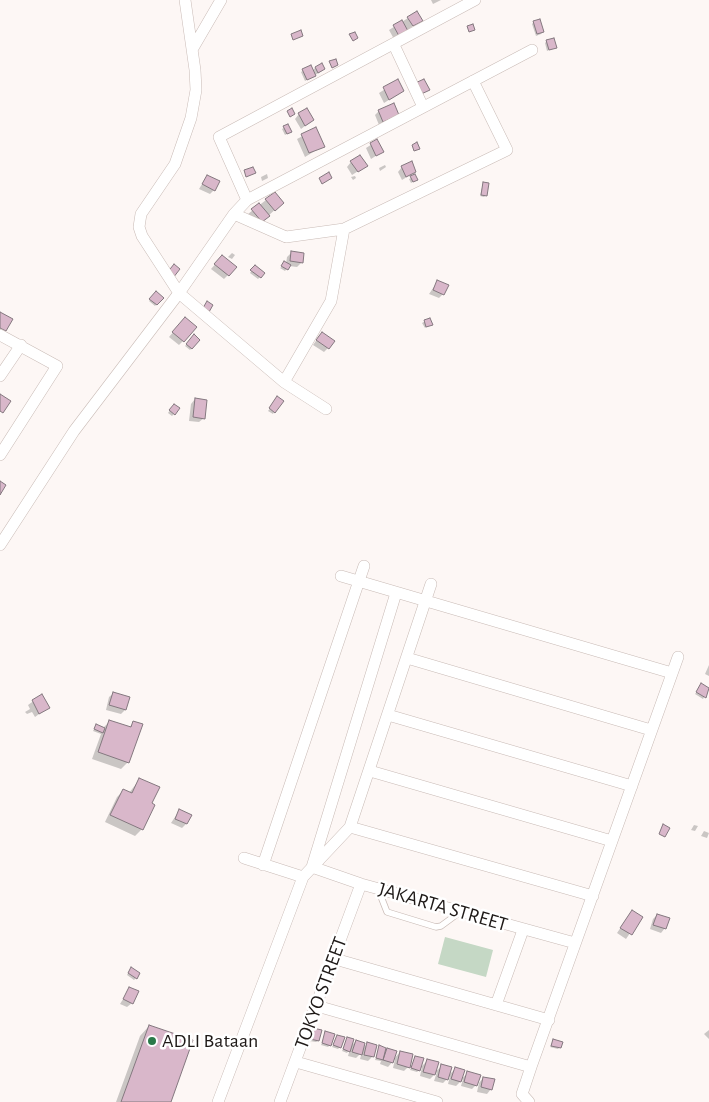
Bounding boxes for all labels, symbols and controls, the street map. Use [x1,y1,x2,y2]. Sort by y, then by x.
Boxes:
street label: JAKARTA STREET [376,877,510,937]
street label: TOKYO STREET [290,934,352,1052]
place label: ADLI Bataan [162,1029,258,1053]
marker: ADLI Bataan [146,1035,158,1047]

